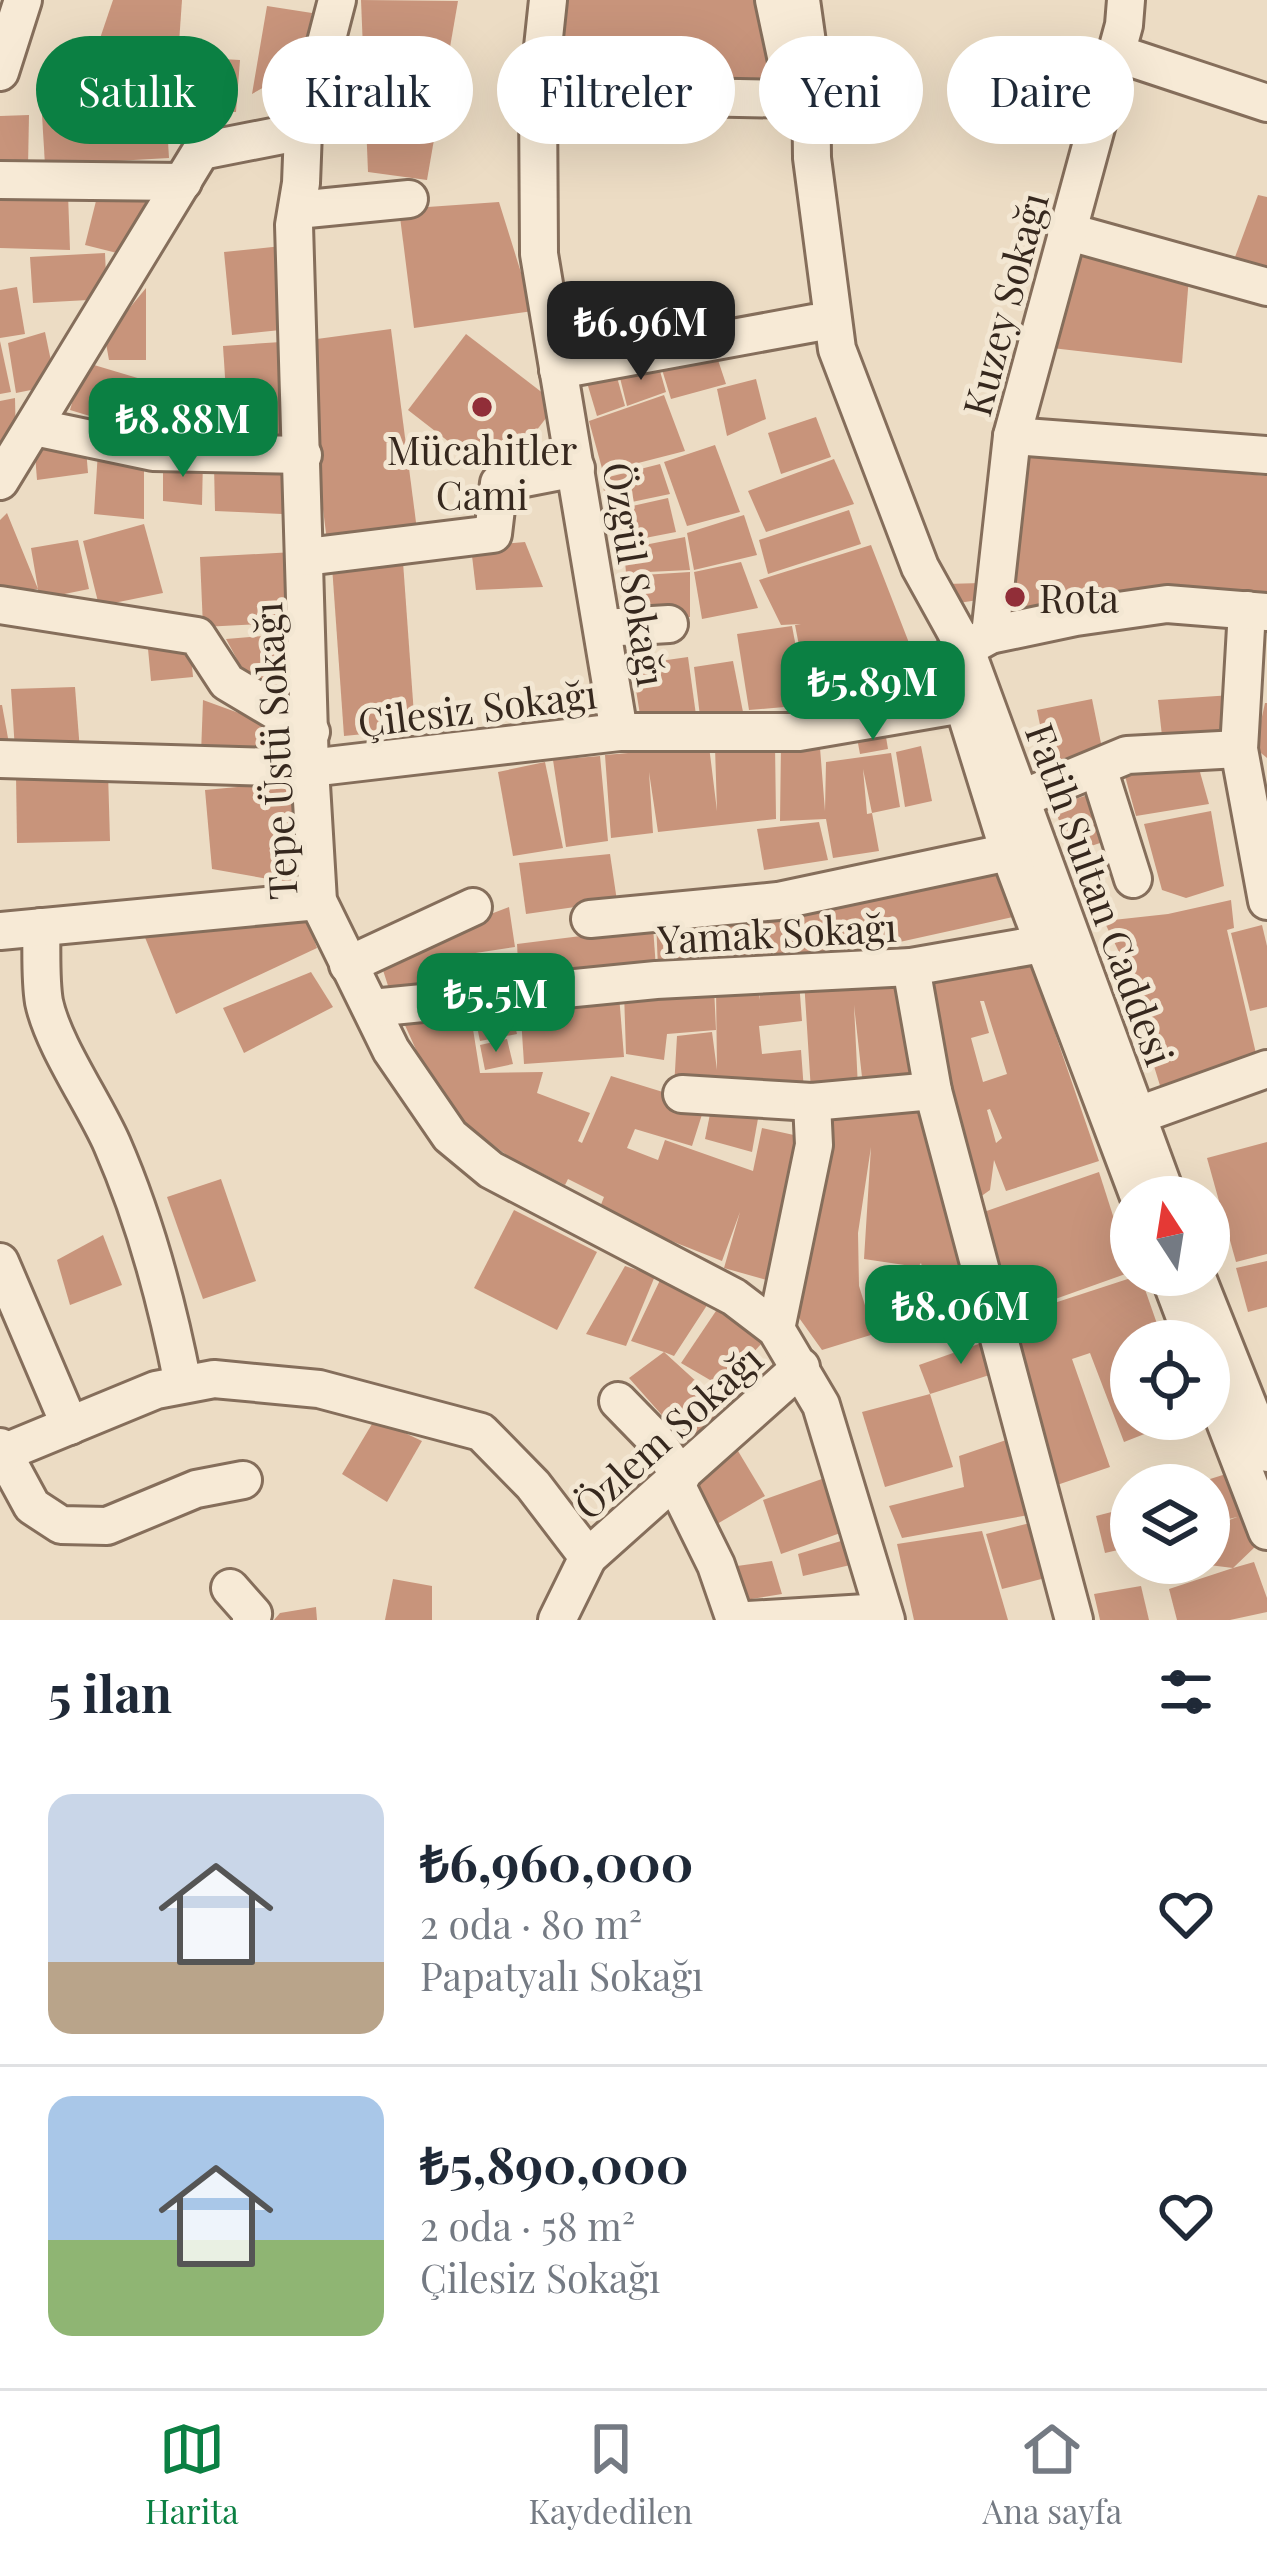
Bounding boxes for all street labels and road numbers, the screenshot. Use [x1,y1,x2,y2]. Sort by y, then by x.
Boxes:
street label: Kuzey Sokağı [949,187,1059,421]
street label: Özgül Sokağı [593,458,679,690]
street label: Tepe Üstü Sokağı [240,601,308,901]
street label: Çilesiz Sokağı [355,667,599,747]
street label: Fatih Sultan Caddesi [1015,716,1187,1072]
street label: Yamak Sokağı [655,900,898,964]
street label: Özlem Sokağı [562,1332,772,1530]

